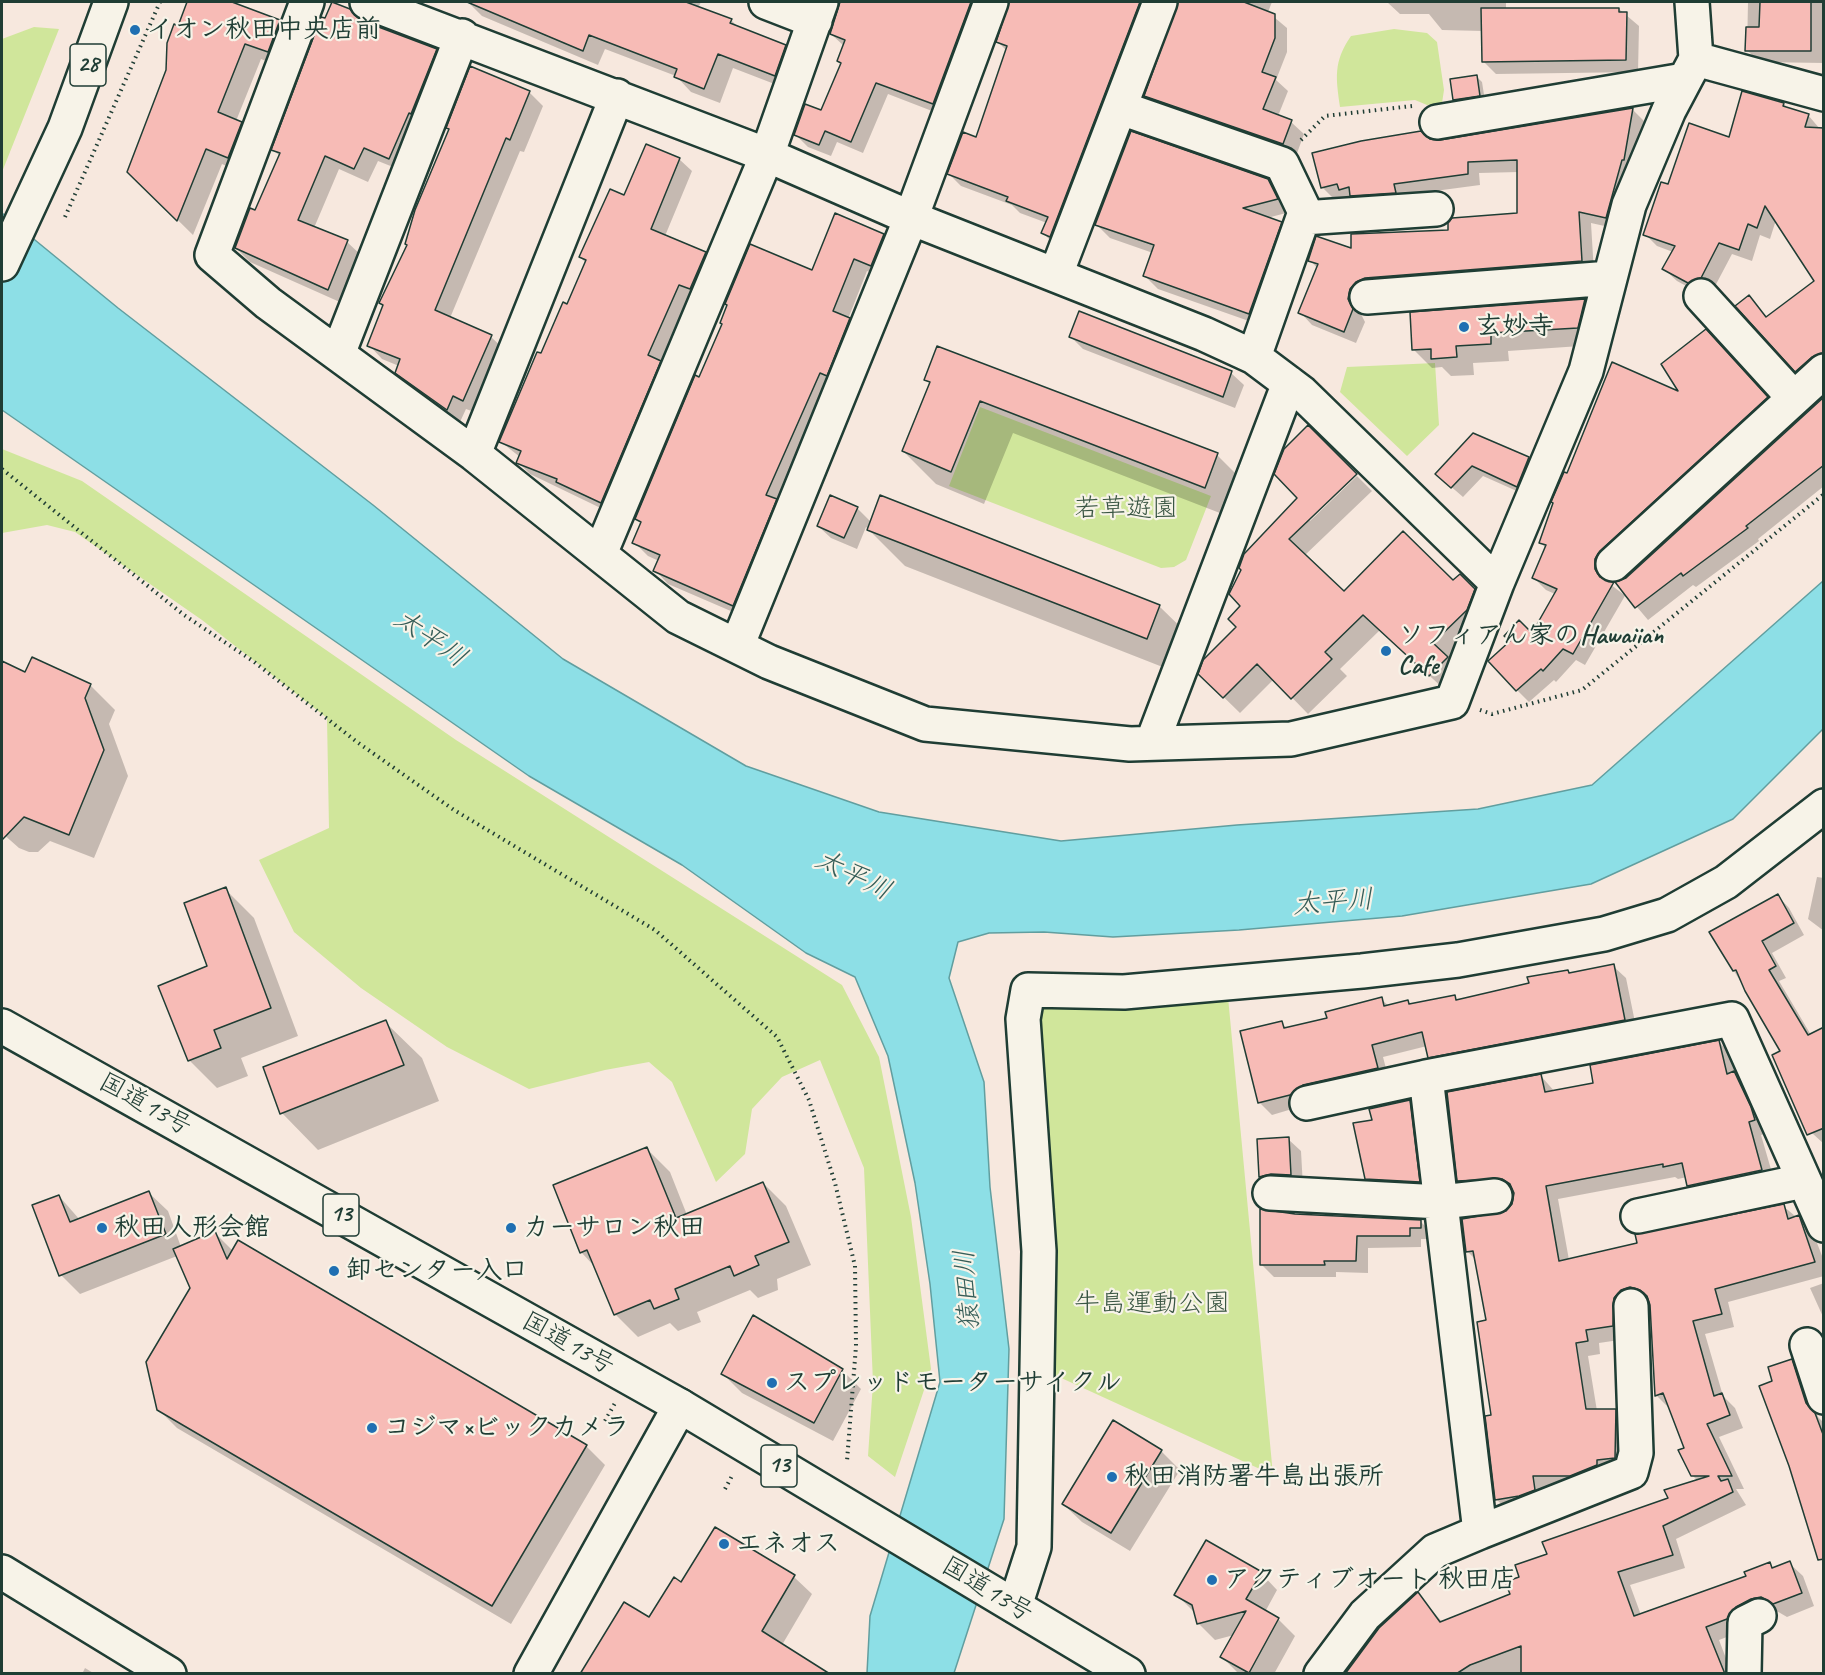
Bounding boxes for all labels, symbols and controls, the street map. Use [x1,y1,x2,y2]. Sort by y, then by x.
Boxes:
place label: イオン秋田中央店前 [147,14,381,46]
marker: イオン秋田中央店前 [128,23,142,37]
road number: 28 [70,44,106,86]
place label: 玄妙寺 [1476,311,1554,343]
marker: 玄妙寺 [1457,320,1471,334]
park label: 若草遊園 [1074,493,1178,525]
water label: 太平川 [387,603,473,675]
place label: ソフィアん家のHawaiian Cafe [1398,620,1663,682]
marker: ソフィアん家のHawaiian Cafe [1379,644,1393,658]
water label: 太平川 [809,844,897,908]
water label: 太平川 [1291,884,1375,922]
street label: 国道13号 [93,1067,197,1143]
road number: 13 [323,1194,359,1236]
place label: 秋田人形会館 [114,1212,270,1244]
place label: カーサロン秋田 [523,1212,705,1244]
marker: 秋田人形会館 [95,1221,109,1235]
marker: カーサロン秋田 [504,1221,518,1235]
water label: 猿田川 [949,1248,987,1332]
place label: 卸センター入口 [346,1255,528,1287]
marker: 卸センター入口 [327,1264,341,1278]
park label: 牛島運動公園 [1074,1288,1230,1320]
street label: 国道13号 [516,1306,620,1382]
place label: スプレッドモーターサイクル [784,1367,1122,1399]
marker: スプレッドモーターサイクル [765,1376,779,1390]
place label: コジマ×ビックカメラ [384,1412,630,1444]
marker: コジマ×ビックカメラ [365,1421,379,1435]
road number: 13 [761,1445,797,1487]
place label: 秋田消防署牛島出張所 [1124,1461,1384,1493]
marker: 秋田消防署牛島出張所 [1105,1470,1119,1484]
place label: エネオス [736,1528,840,1560]
marker: エネオス [717,1537,731,1551]
street label: 国道13号 [936,1551,1038,1629]
place label: アクティブオート 秋田店 [1224,1564,1516,1596]
marker: アクティブオート 秋田店 [1205,1573,1219,1587]

